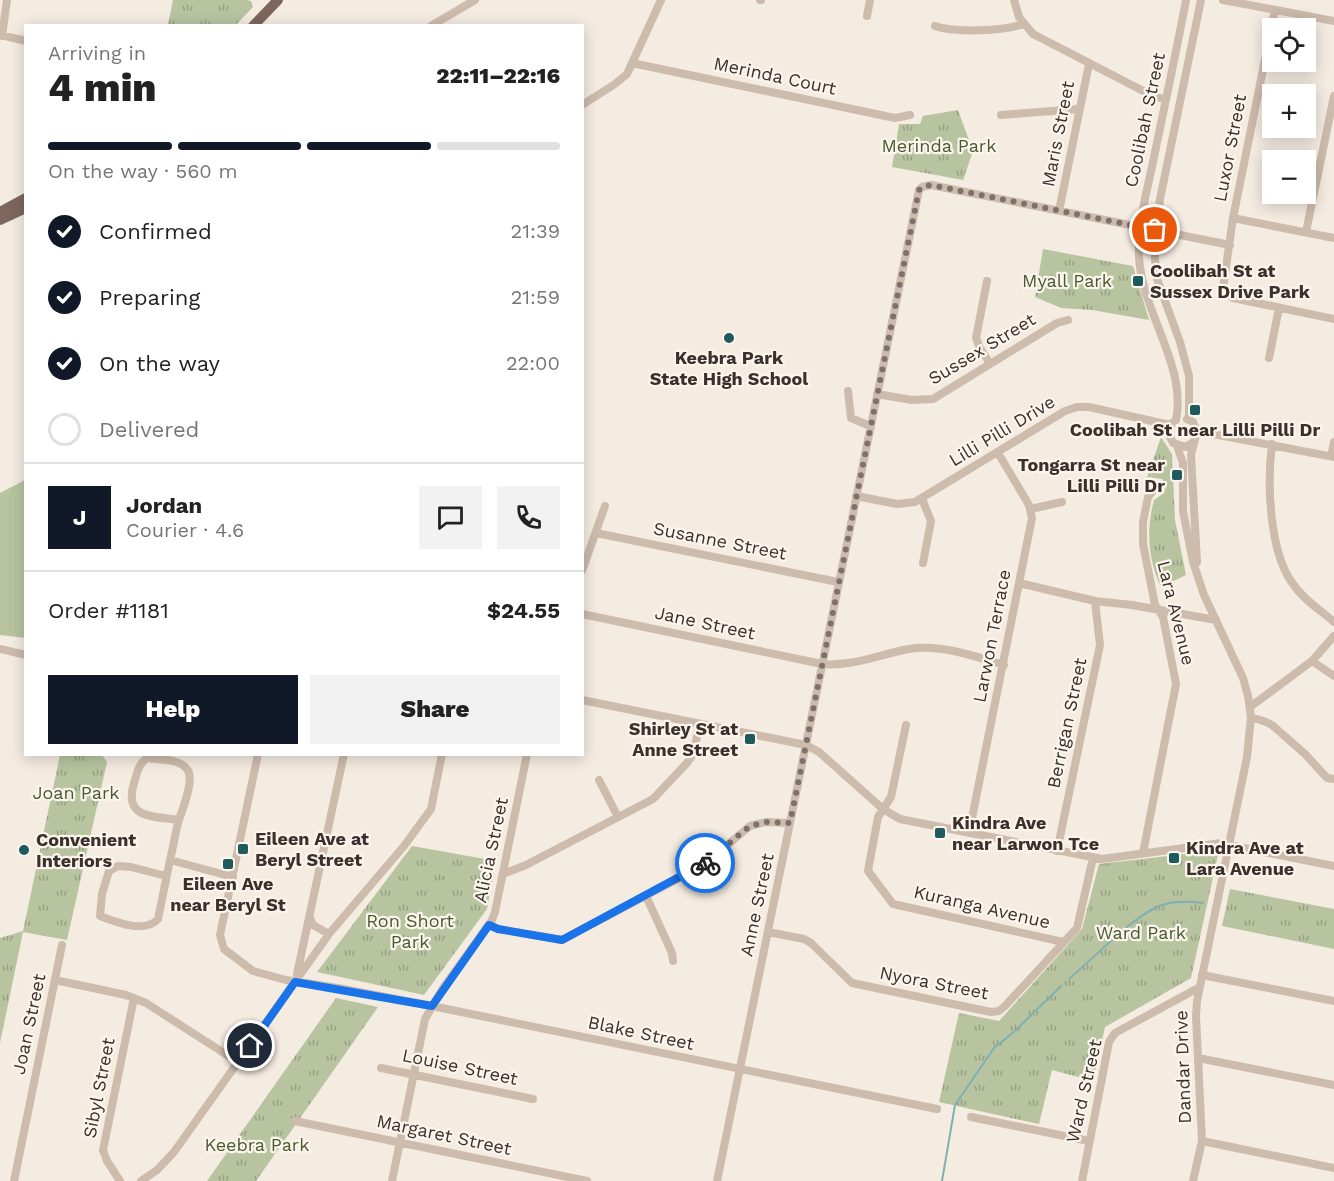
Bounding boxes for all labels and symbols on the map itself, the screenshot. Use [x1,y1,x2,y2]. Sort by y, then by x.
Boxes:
street label: Coolibah Street [1120,50,1169,189]
street label: Merinda Court [712,52,839,99]
street label: Maris Street [1037,79,1078,189]
street label: Luxor Street [1209,92,1250,203]
park label: Merinda Park [882,135,996,156]
pin [1129,204,1180,255]
place label: Coolibah St at Sussex Drive Park [1150,260,1311,302]
park label: Myall Park [1022,270,1112,291]
marker: Coolibah St at Sussex Drive Park [1131,274,1145,288]
street label: Sussex Street [924,308,1039,389]
marker: Keebra Park State High School [722,331,736,345]
place label: Keebra Park State High School [650,347,808,389]
street label: Lilli Pilli Drive [945,391,1059,470]
marker: Coolibah St near Lilli Pilli Dr [1188,403,1202,417]
place label: Coolibah St near Lilli Pilli Dr [1070,419,1320,440]
place label: Tongarra St near Lilli Pilli Dr [1017,454,1165,496]
marker: Tongarra St near Lilli Pilli Dr [1170,468,1184,482]
street label: Susanne Street [652,517,789,564]
street label: Lara Avenue [1153,558,1200,667]
street label: Larwon Terrace [968,568,1015,704]
street label: Jane Street [653,602,758,643]
street label: Berrigan Street [1042,655,1091,790]
place label: Shirley St at Anne Street [629,718,738,760]
marker: Shirley St at Anne Street [743,732,757,746]
park label: Joan Park [32,782,120,803]
street label: Alicia Street [469,795,512,904]
place label: Kindra Ave near Larwon Tce [952,812,1099,854]
marker: Kindra Ave near Larwon Tce [933,826,947,840]
place label: Eileen Ave at Beryl Street [255,828,369,870]
place label: Convenient Interiors [36,829,136,871]
courier [675,833,735,893]
place label: Kindra Ave at Lara Avenue [1186,837,1304,879]
marker: Eileen Ave at Beryl Street [236,842,250,856]
marker: Convenient Interiors [17,843,31,857]
street label: Anne Street [735,851,778,958]
marker: Kindra Ave at Lara Avenue [1167,851,1181,865]
marker: Eileen Ave near Beryl St [221,857,235,871]
place label: Eileen Ave near Beryl St [170,873,286,915]
street label: Kuranga Avenue [912,881,1052,932]
park label: Ron Short Park [366,910,454,952]
park label: Ward Park [1096,922,1186,943]
street label: Nyora Street [878,962,991,1003]
street label: Joan Street [8,971,50,1076]
street label: Dandar Drive [1170,1010,1195,1124]
street label: Blake Street [586,1011,697,1054]
pin [224,1020,275,1071]
street label: Sibyl Street [78,1036,119,1140]
street label: Ward Street [1061,1037,1106,1145]
street label: Louise Street [401,1044,520,1089]
street label: Margaret Street [375,1110,514,1159]
park label: Keebra Park [205,1134,309,1155]

